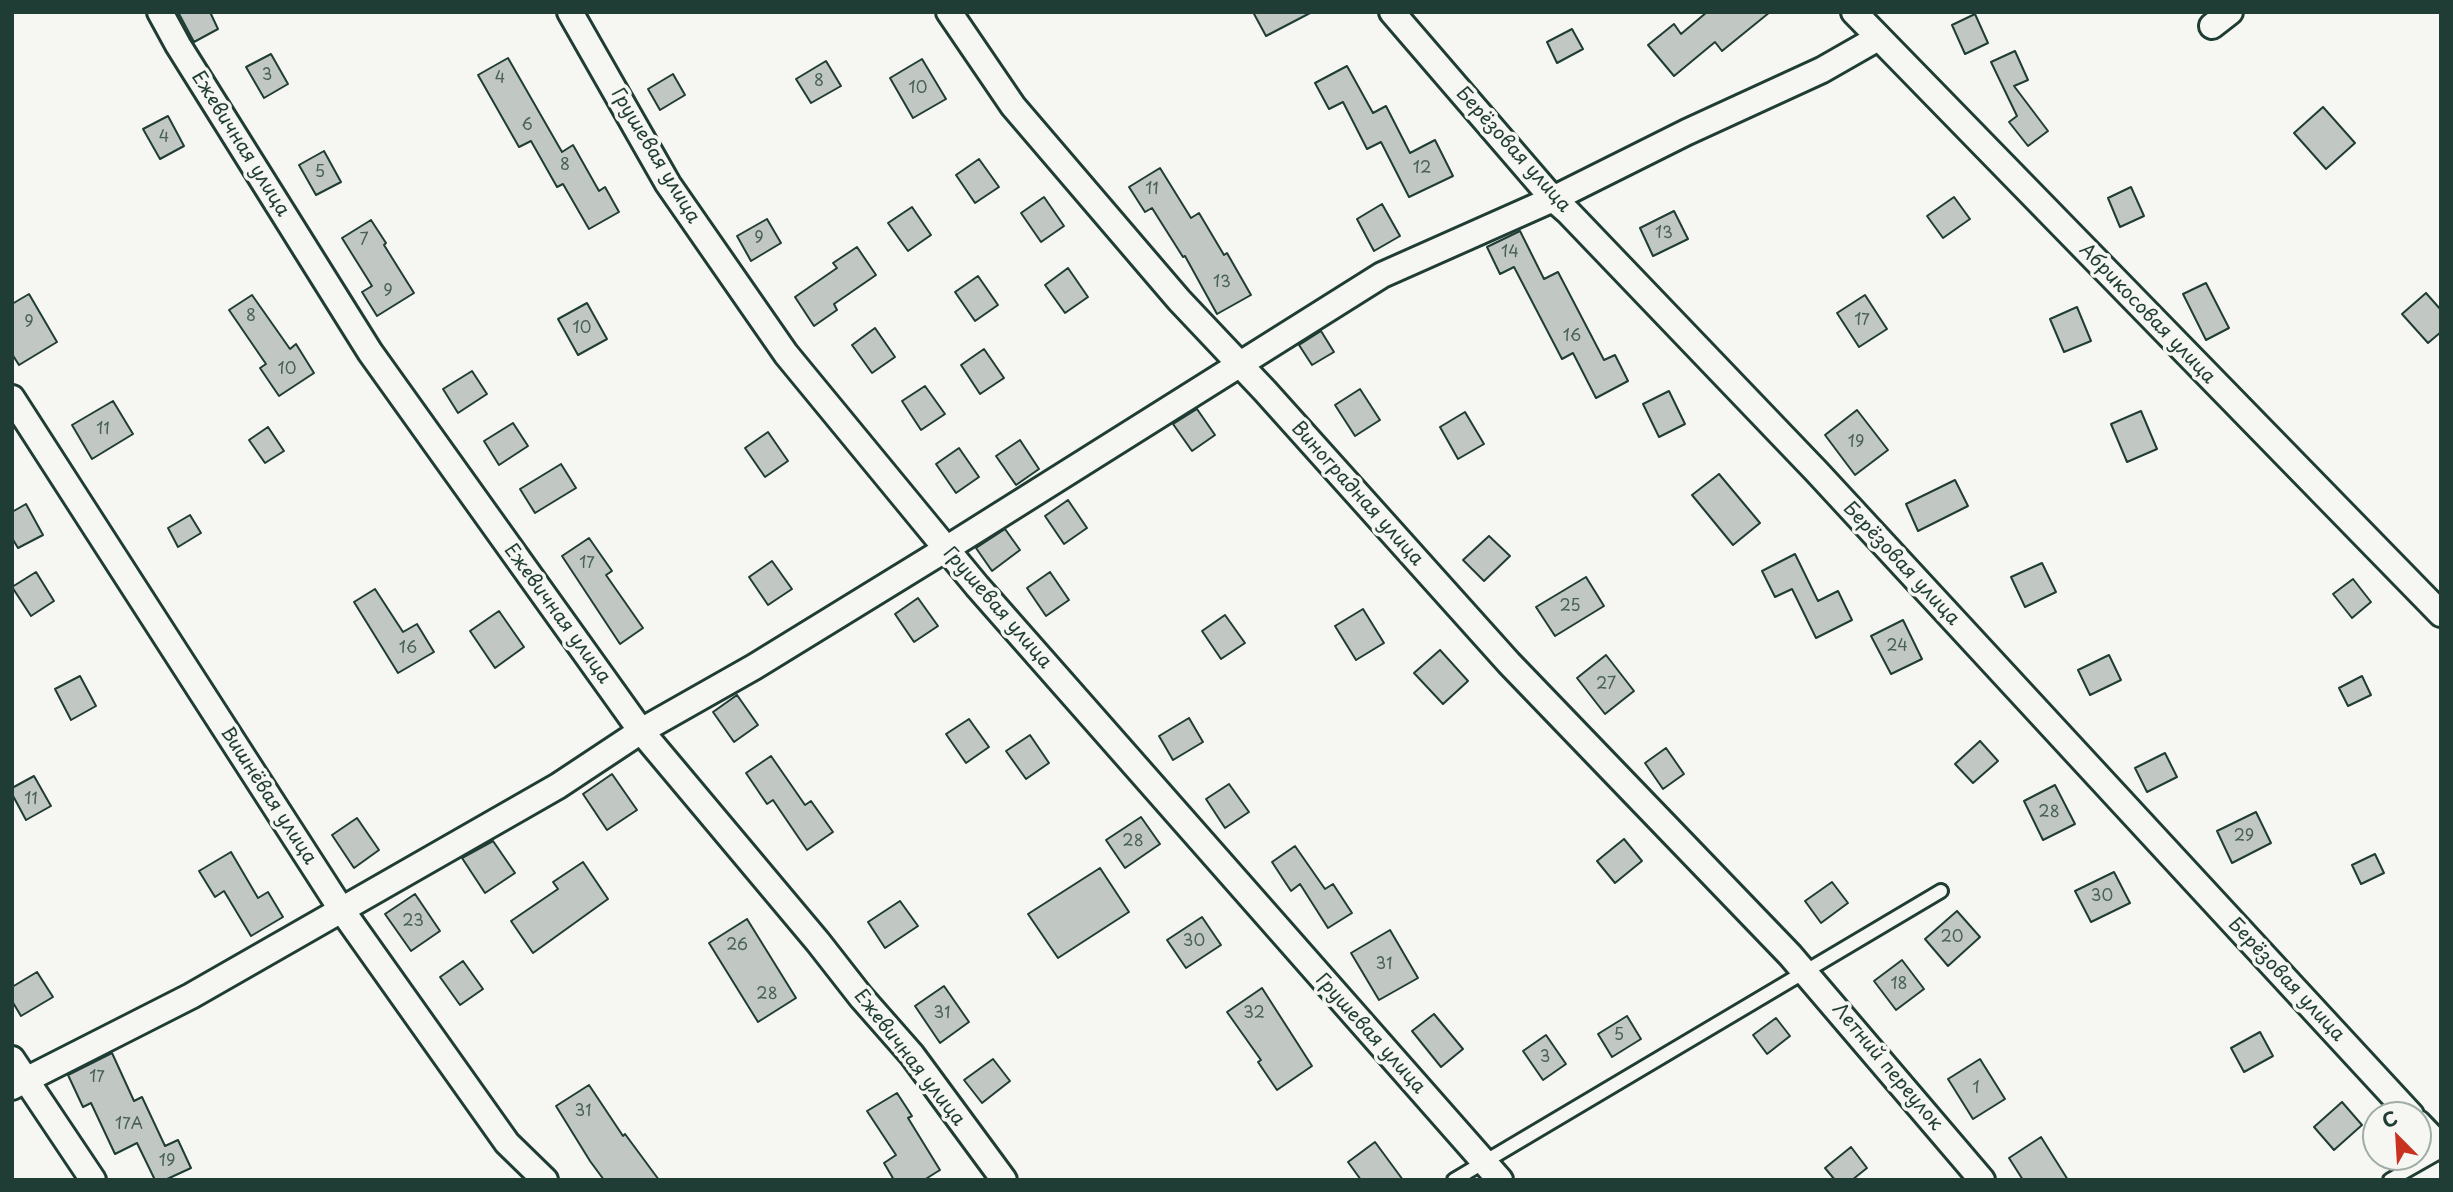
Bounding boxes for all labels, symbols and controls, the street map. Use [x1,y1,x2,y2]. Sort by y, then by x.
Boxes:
house number: 3 [262,66,272,86]
street label: Ежевичная улица [186,67,294,221]
house number: 4 [495,69,505,89]
house number: 8 [814,72,824,92]
house number: 10 [909,79,927,99]
street label: Берёзовая улица [1451,83,1575,217]
street label: Грушевая улица [606,84,704,228]
house number: 6 [521,116,533,136]
house number: 4 [159,128,169,148]
house number: 8 [560,156,570,176]
house number: 12 [1413,159,1431,179]
house number: 5 [315,163,325,183]
house number: 11 [1145,180,1159,200]
house number: 13 [1655,224,1673,244]
house number: 9 [754,229,764,249]
house number: 7 [359,231,369,251]
street label: Абрикосовая улица [2074,239,2220,389]
house number: 14 [1501,243,1519,263]
house number: 13 [1213,273,1231,293]
house number: 9 [383,282,393,302]
house number: 8 [246,307,256,327]
house number: 17 [1854,311,1870,331]
house number: 9 [24,313,34,333]
house number: 10 [573,319,591,339]
house number: 16 [1563,327,1581,347]
house number: 10 [278,360,296,380]
street label: Виноградная улица [1286,417,1428,571]
house number: 11 [96,420,110,440]
house number: 19 [1848,433,1864,453]
street label: Берёзовая улица [1838,498,1964,630]
street label: Ежевичная улица [499,540,615,688]
street label: Грушевая улица [938,542,1056,674]
house number: 17 [579,554,595,574]
house number: 25 [1559,597,1581,617]
house number: 24 [1886,637,1908,657]
house number: 16 [399,639,417,659]
house number: 27 [1596,675,1616,695]
street label: Вишнёвая улица [215,723,321,869]
house number: 11 [24,790,38,810]
house number: 28 [2038,803,2060,823]
house number: 29 [2234,827,2254,847]
house number: 28 [1122,832,1144,852]
house number: 30 [2091,887,2113,907]
house number: 23 [402,912,424,932]
street label: Берёзовая улица [2223,914,2349,1046]
house number: 20 [1941,928,1963,948]
house number: 30 [1183,932,1205,952]
house number: 26 [726,936,748,956]
house number: 31 [1376,955,1392,975]
street label: Грушевая улица [1310,969,1430,1099]
house number: 18 [1890,975,1908,995]
house number: 28 [756,985,778,1005]
street label: Ежевичная улица [849,985,969,1131]
street label: Летний переулок [1827,999,1947,1135]
house number: 31 [934,1004,950,1024]
house number: 32 [1243,1004,1265,1024]
house number: 5 [1614,1026,1624,1046]
house number: 3 [1540,1048,1550,1068]
house number: 17 [89,1068,105,1088]
house number: 1 [1972,1079,1980,1099]
north arrow [2362,1101,2432,1171]
house number: 31 [575,1102,591,1122]
text: С [2377,1103,2401,1134]
house number: 17А [115,1115,143,1135]
house number: 19 [159,1152,175,1172]

